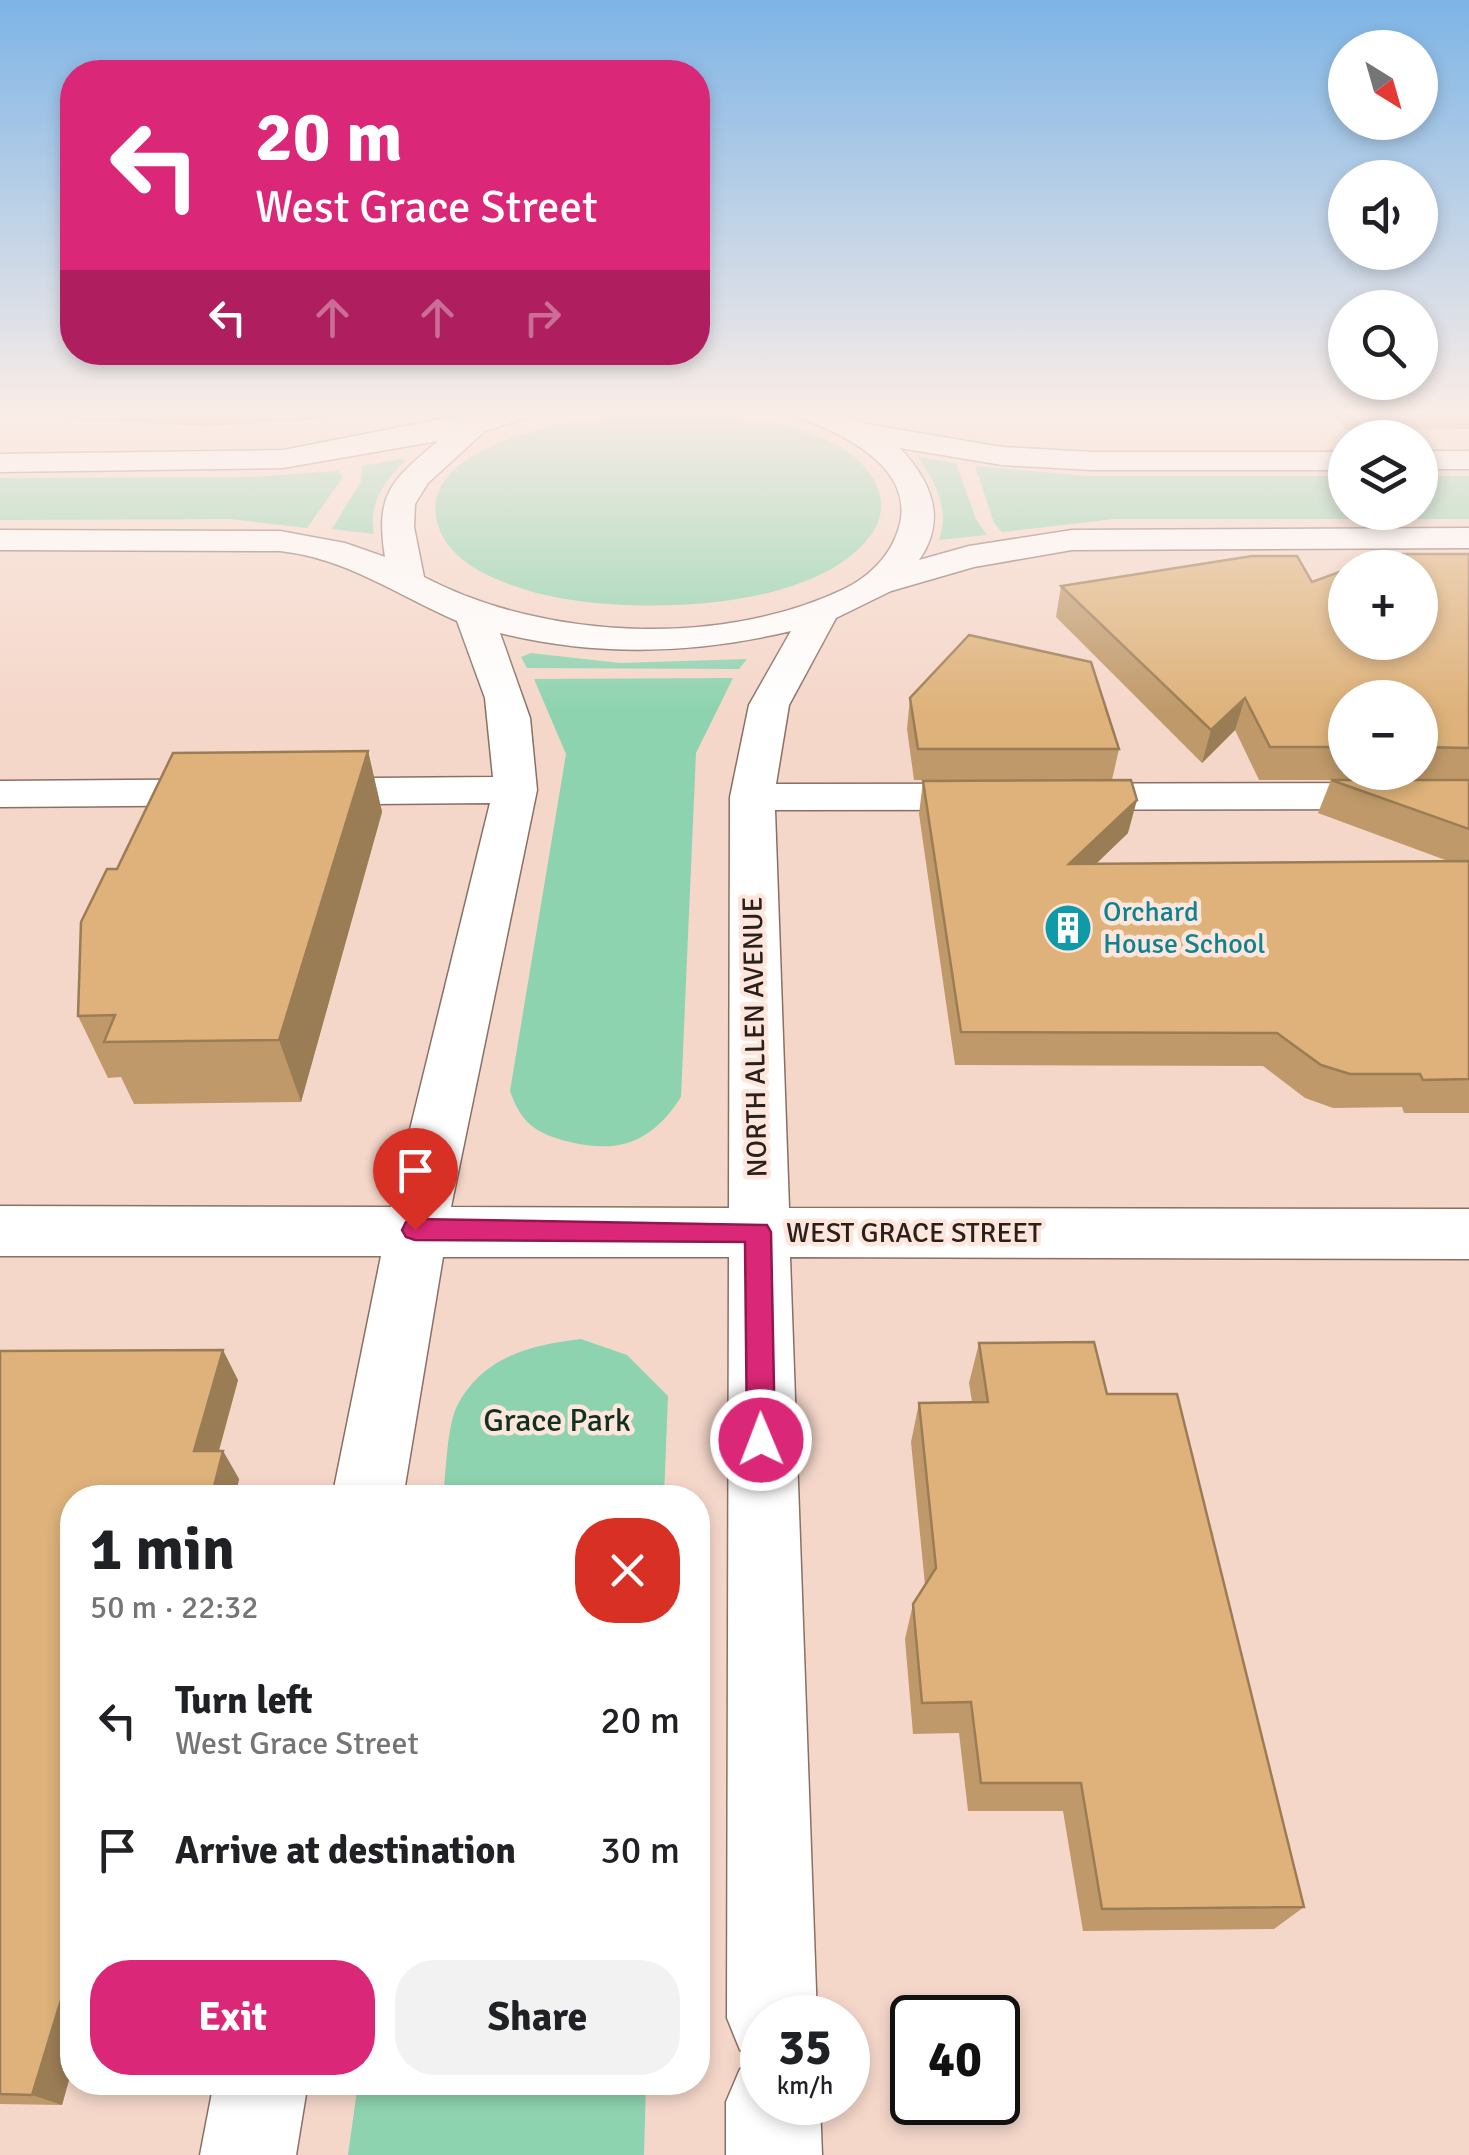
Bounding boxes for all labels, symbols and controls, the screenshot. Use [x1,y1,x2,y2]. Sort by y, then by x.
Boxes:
north arrow [1328,30,1438,140]
map controls [1328,30,1438,790]
text: 20 m [255,94,403,180]
icon: left [90,100,220,230]
button: sound [1328,160,1438,270]
text: West Grace Street [255,180,598,235]
icon: left [200,290,255,345]
icon: ahead [305,290,360,345]
icon: ahead [410,290,465,345]
icon: right [515,290,570,345]
button: search [1328,290,1438,400]
button: layers [1328,420,1438,530]
button: + [1328,550,1438,660]
button: − [1328,680,1438,790]
place label: Orchard House School [1103,895,1266,961]
street label: NORTH ALLEN AVENUE [736,896,774,1178]
building icon: Orchard House School [1042,902,1094,954]
pin [373,1128,458,1231]
icon: arrive [388,1143,443,1198]
street label: WEST GRACE STREET [786,1216,1042,1250]
position arrow [709,1388,813,1492]
park label: Grace Park [483,1401,631,1440]
text: 1 min [90,1513,235,1587]
button: close [575,1518,680,1623]
text: 50 m · 22:32 [90,1588,259,1627]
text: Turn left [175,1677,313,1724]
icon: left [90,1693,145,1748]
text: 20 m [600,1697,680,1744]
text: West Grace Street [175,1724,419,1763]
icon: arrive [90,1823,145,1878]
text: Arrive at destination [175,1827,516,1874]
text: 30 m [600,1827,680,1874]
button: Exit [90,1960,375,2075]
button: Share [395,1960,680,2075]
speed limit sign: 40 [890,1995,1020,2125]
text: 35 [778,2017,832,2079]
text: km/h [777,2070,833,2101]

